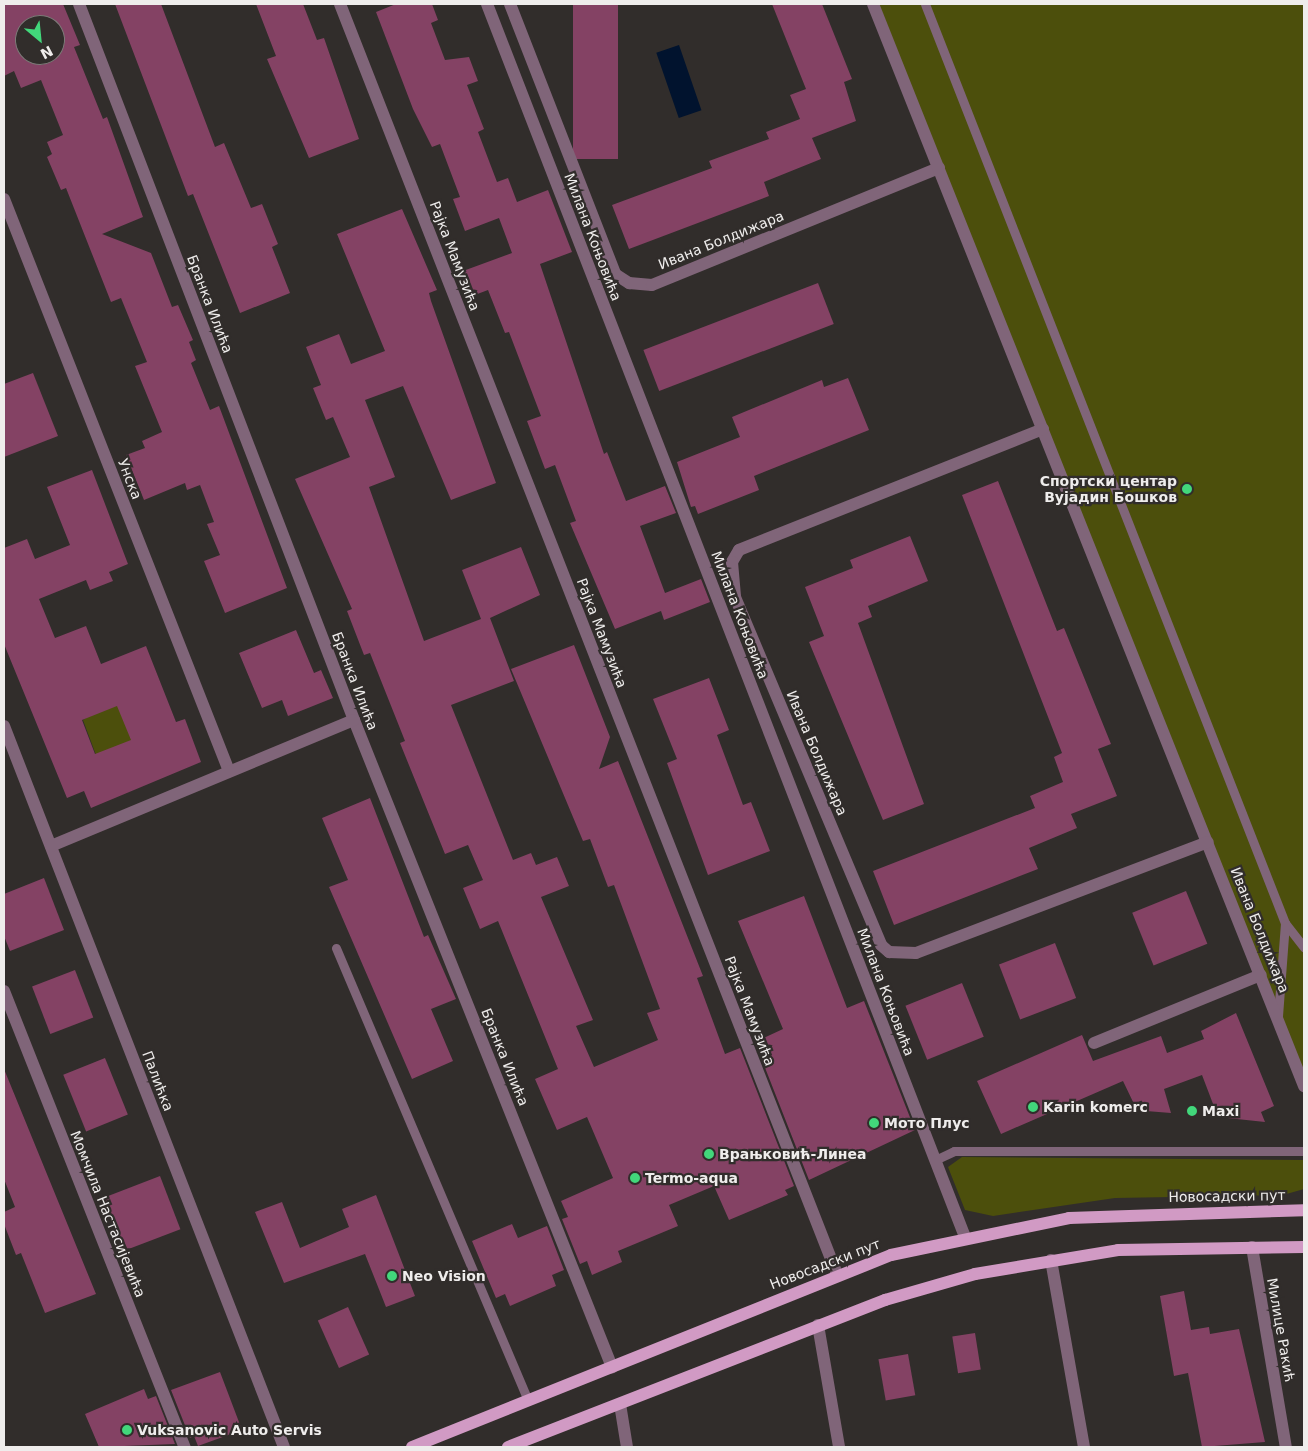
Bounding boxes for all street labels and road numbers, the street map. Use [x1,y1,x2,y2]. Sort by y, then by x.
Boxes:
street label: Милана Коњовића [561,171,625,303]
street label: Рајка Мамузића [426,199,484,313]
street label: Ивана Болдижара [656,207,786,273]
street label: Бранка Илића [184,252,236,356]
street label: Унска [115,456,145,502]
street label: Милана Коњовића [708,549,772,681]
street label: Рајка Мамузића [573,576,631,690]
street label: Бранка Илића [329,629,381,733]
street label: Ивана Болдижара [783,688,851,818]
street label: Ивана Болдижара [1227,865,1293,995]
street label: Милана Коњовића [854,926,918,1058]
street label: Рајка Мамузића [721,954,779,1068]
street label: Бранка Илића [478,1006,532,1108]
street label: Палићка [139,1048,177,1114]
street label: Момчила Настасијевића [67,1128,149,1300]
street label: Новосадски пут [1168,1187,1286,1205]
street label: Новосадски пут [767,1235,883,1293]
street label: Милице Ракић [1264,1277,1298,1383]

